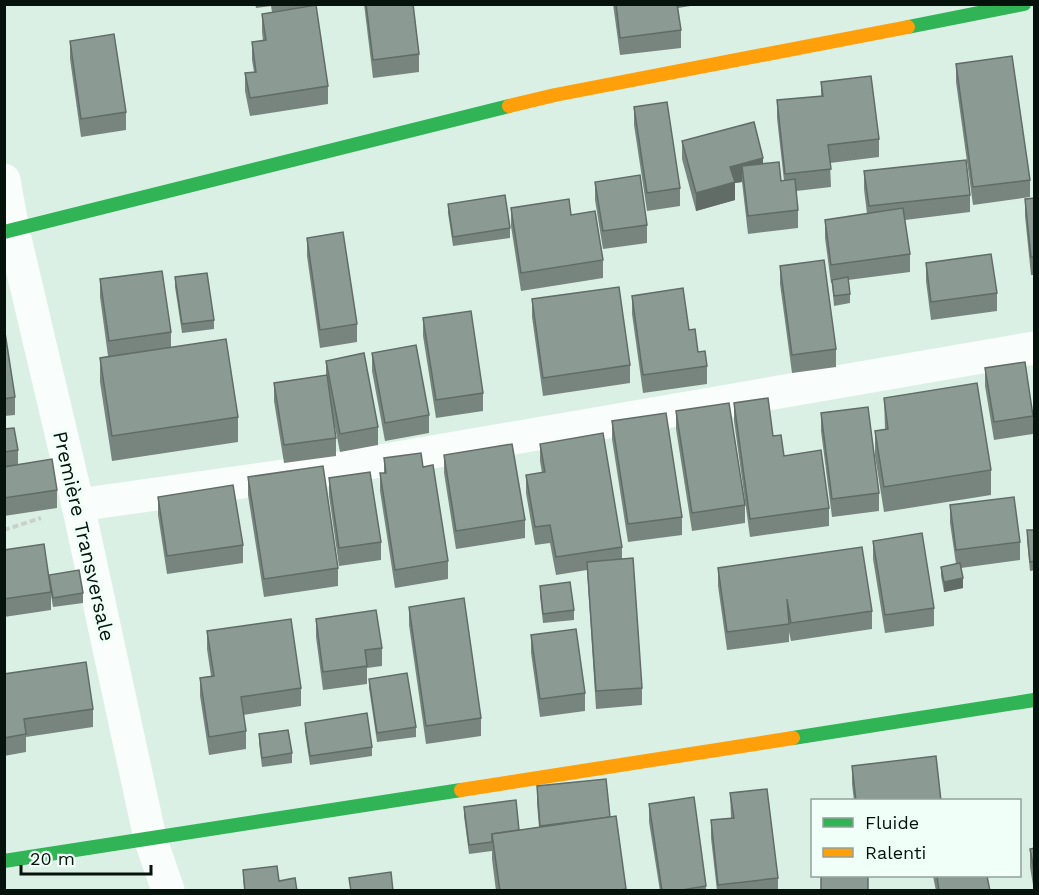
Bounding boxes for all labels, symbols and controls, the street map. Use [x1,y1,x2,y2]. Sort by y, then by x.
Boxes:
street label: Première Transversale [48,429,120,643]
legend [811,799,1021,877]
text: Fluide [865,812,919,833]
scale bar [21,838,152,876]
text: Ralenti [865,842,926,863]
text: 20 m [30,848,75,869]

